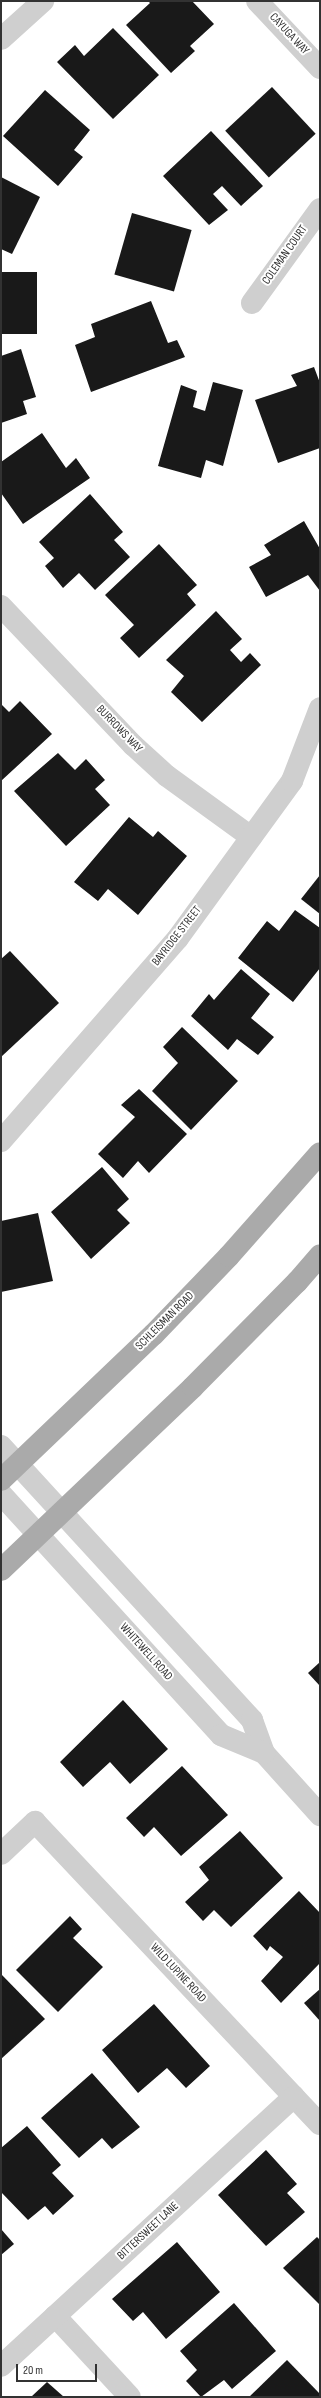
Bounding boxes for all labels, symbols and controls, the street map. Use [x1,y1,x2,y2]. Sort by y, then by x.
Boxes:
street label: CAYUGA WAY [266,10,312,58]
street label: COLEMAN COURT [259,223,311,287]
street label: BURROWS WAY [93,702,145,756]
street label: BAYRIDGE STREET [149,903,205,969]
street label: SCHLEISMAN ROAD [133,1289,197,1353]
street label: WHITEWELL ROAD [117,1620,175,1684]
street label: WILD LUPINE ROAD [147,1940,209,2006]
street label: BITTERSWEET LANE [114,2199,182,2263]
scale bar [18,2356,99,2382]
text: 20 m [23,2363,43,2378]

